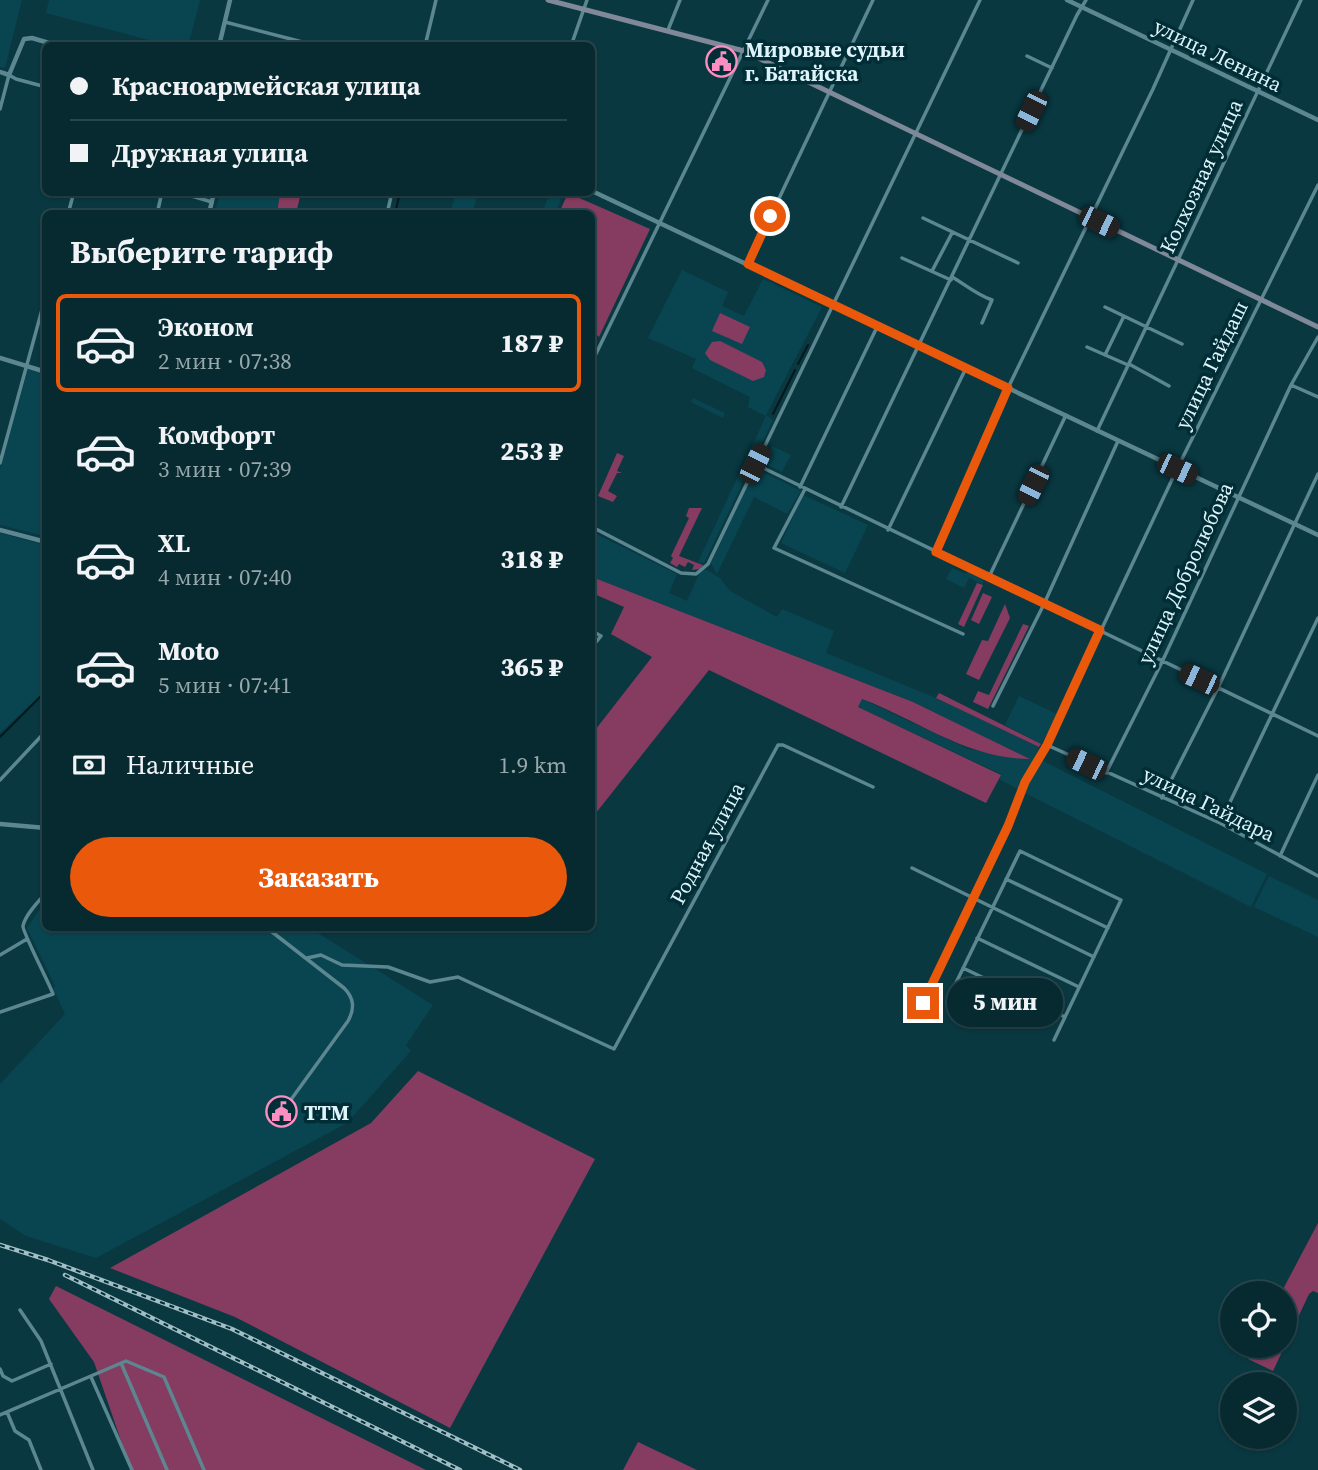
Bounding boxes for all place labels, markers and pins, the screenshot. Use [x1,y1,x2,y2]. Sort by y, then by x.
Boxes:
place label: Мировые судьи г. Батайска [745,35,905,88]
public building icon: Мировые судьи г. Батайска [705,44,739,78]
public building icon: ТТМ [264,1095,298,1129]
place label: ТТМ [304,1098,350,1127]

